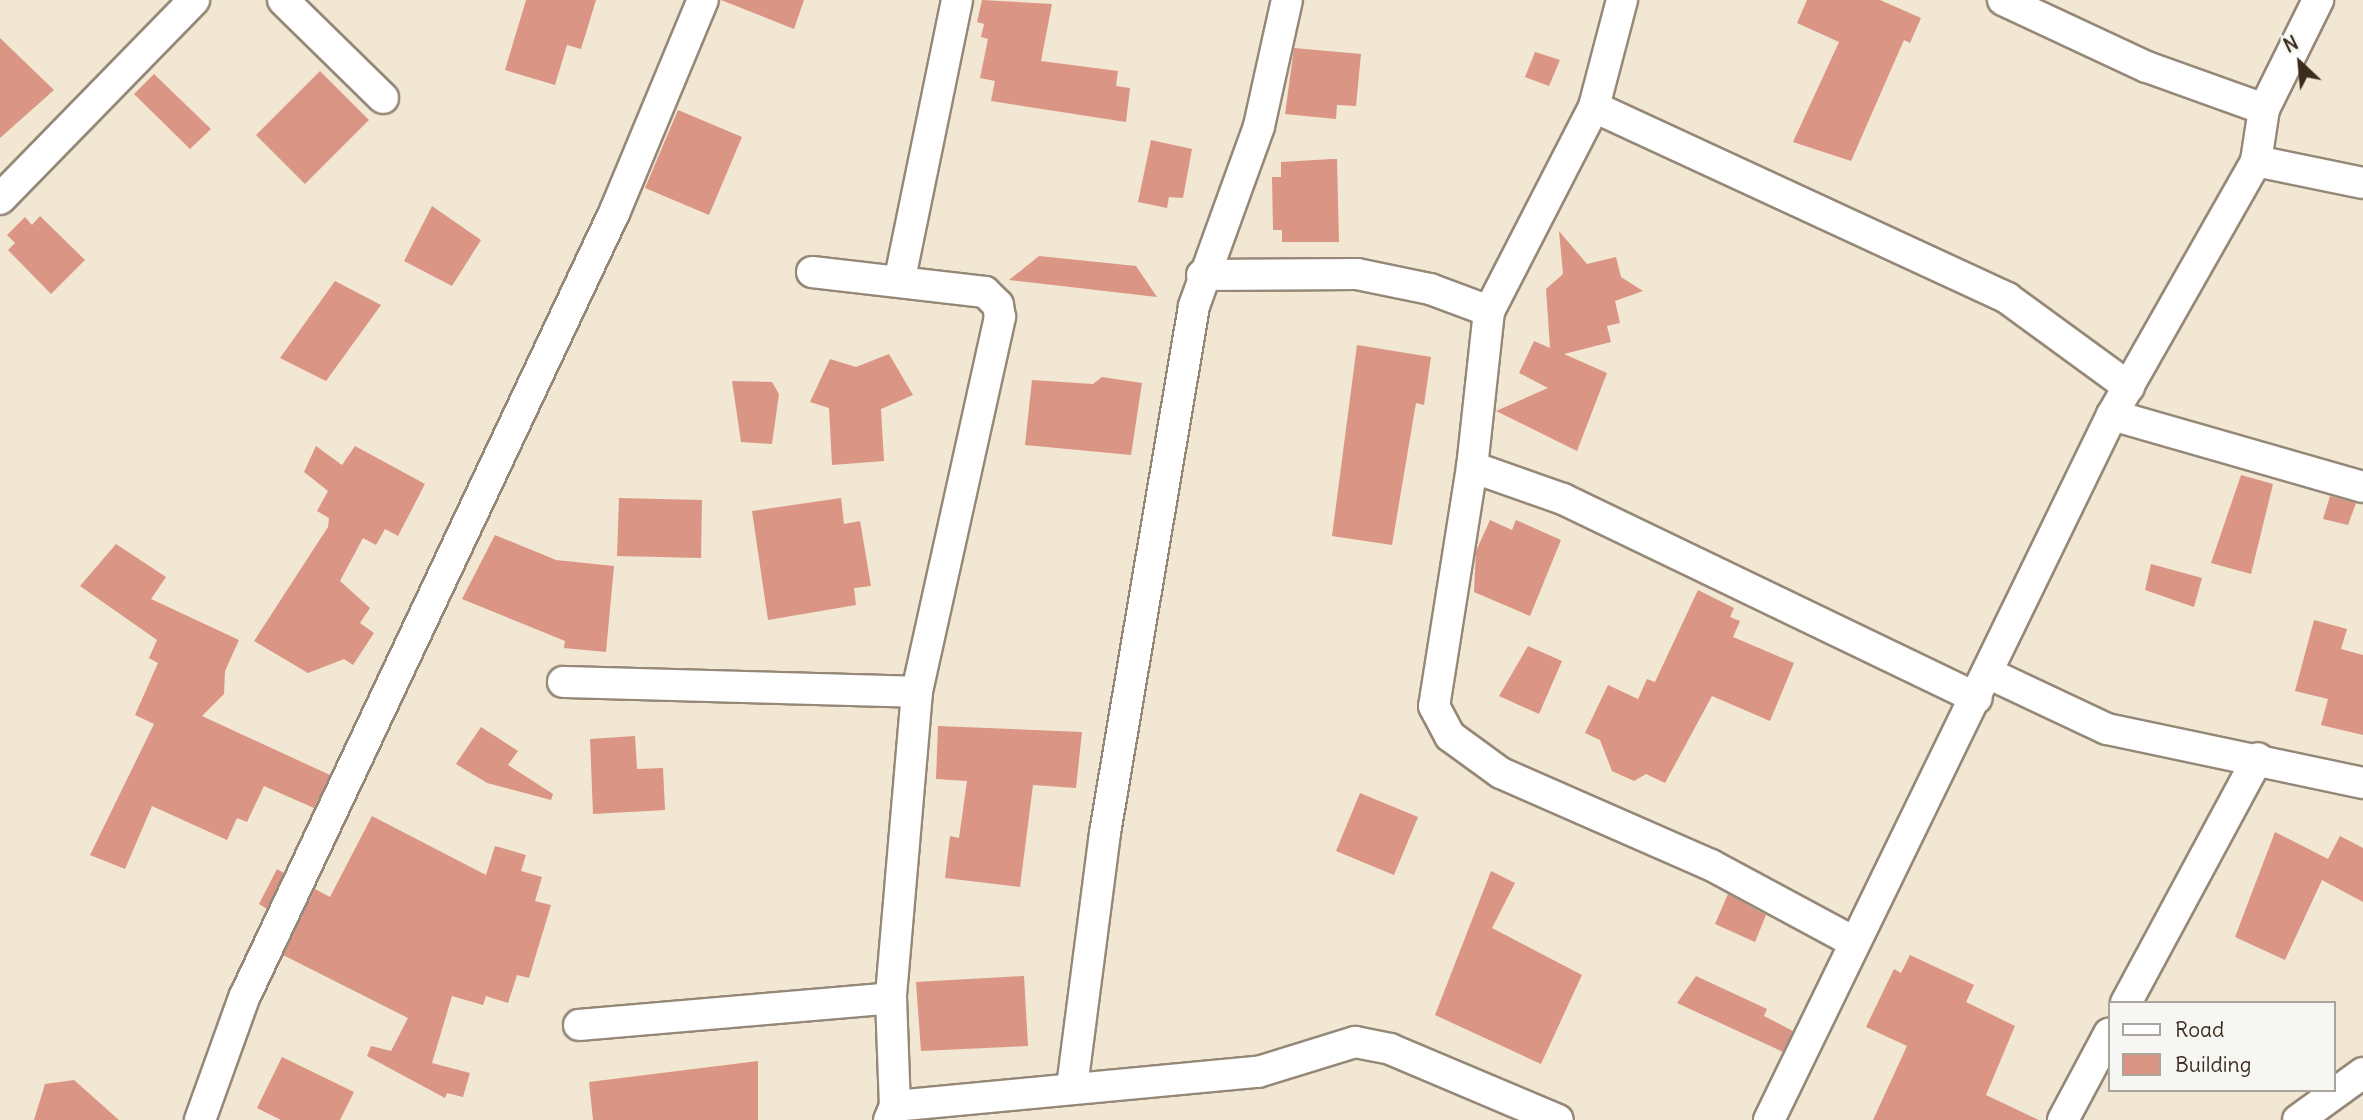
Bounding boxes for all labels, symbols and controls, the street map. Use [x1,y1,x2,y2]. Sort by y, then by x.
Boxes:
north arrow [2265,28,2335,98]
text: N [2280,30,2302,58]
legend [2108,1001,2335,1092]
text: Road [2175,1016,2224,1043]
text: Building [2175,1051,2251,1078]

